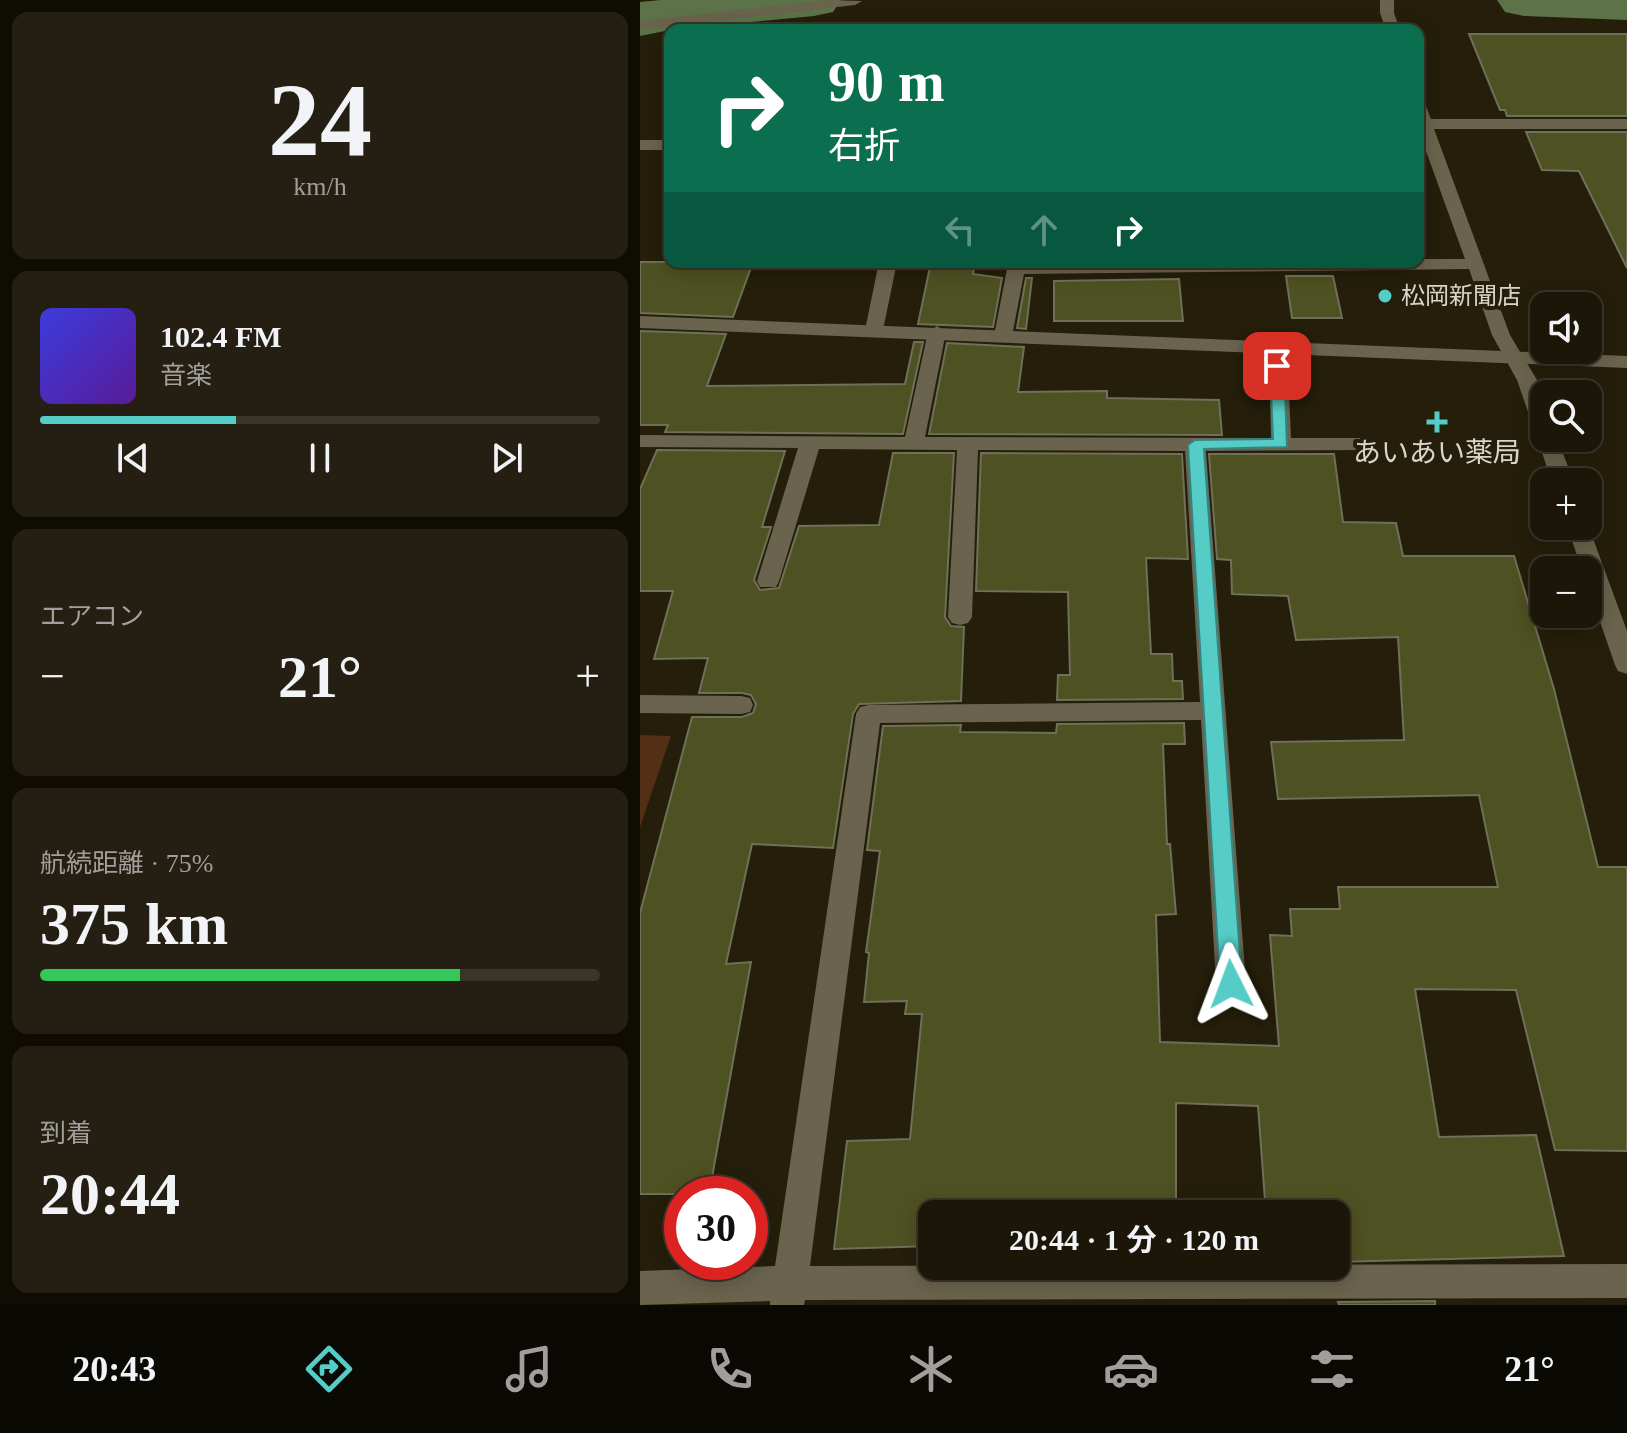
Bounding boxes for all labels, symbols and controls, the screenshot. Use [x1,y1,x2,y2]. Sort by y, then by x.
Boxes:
text: 90 m [828,51,945,113]
icon: right [696,56,800,160]
text: 24 [268,62,372,177]
text: 右折 [828,126,900,166]
text: km/h [293,172,347,201]
icon: left [938,208,982,252]
icon: ahead [1022,208,1066,252]
icon: right [1106,208,1150,252]
place label: 松岡新聞店 [1401,283,1521,309]
marker: 松岡新聞店 [1376,287,1394,305]
map controls [1530,292,1602,628]
button: sound [1530,292,1602,364]
text: 102.4 FM [160,320,282,353]
pin [1243,332,1311,400]
icon: arrive [1255,344,1299,388]
text: 音楽 [160,361,212,390]
button: search [1530,380,1602,452]
marker: あいあい薬局 [1428,413,1446,431]
icon: previous [111,436,155,480]
icon: pause [298,436,342,480]
icon: next [485,436,529,480]
place label: あいあい薬局 [1353,437,1521,468]
button: + [1530,468,1602,540]
button: − [1530,556,1602,628]
text: エアコン [40,602,144,631]
text: 21° [278,644,362,710]
text: − [40,652,65,701]
text: + [575,652,600,701]
text: 航続距離 · 75% [40,849,213,878]
text: 375 km [40,891,228,957]
position arrow [1189,942,1273,1026]
text: 到着 [40,1119,92,1148]
text: 20:44 [40,1161,180,1227]
speed limit sign: 30 [664,1176,768,1280]
text: 20:44 · 1 分 · 120 m [1009,1223,1259,1256]
icon: directions [301,1341,357,1397]
icon: music [501,1341,557,1397]
icon: phone [702,1341,758,1397]
icon: climate [903,1341,959,1397]
icon: car [1103,1341,1159,1397]
icon: filters [1304,1341,1360,1397]
text: 20:43 [72,1349,156,1389]
text: 21° [1504,1349,1555,1389]

